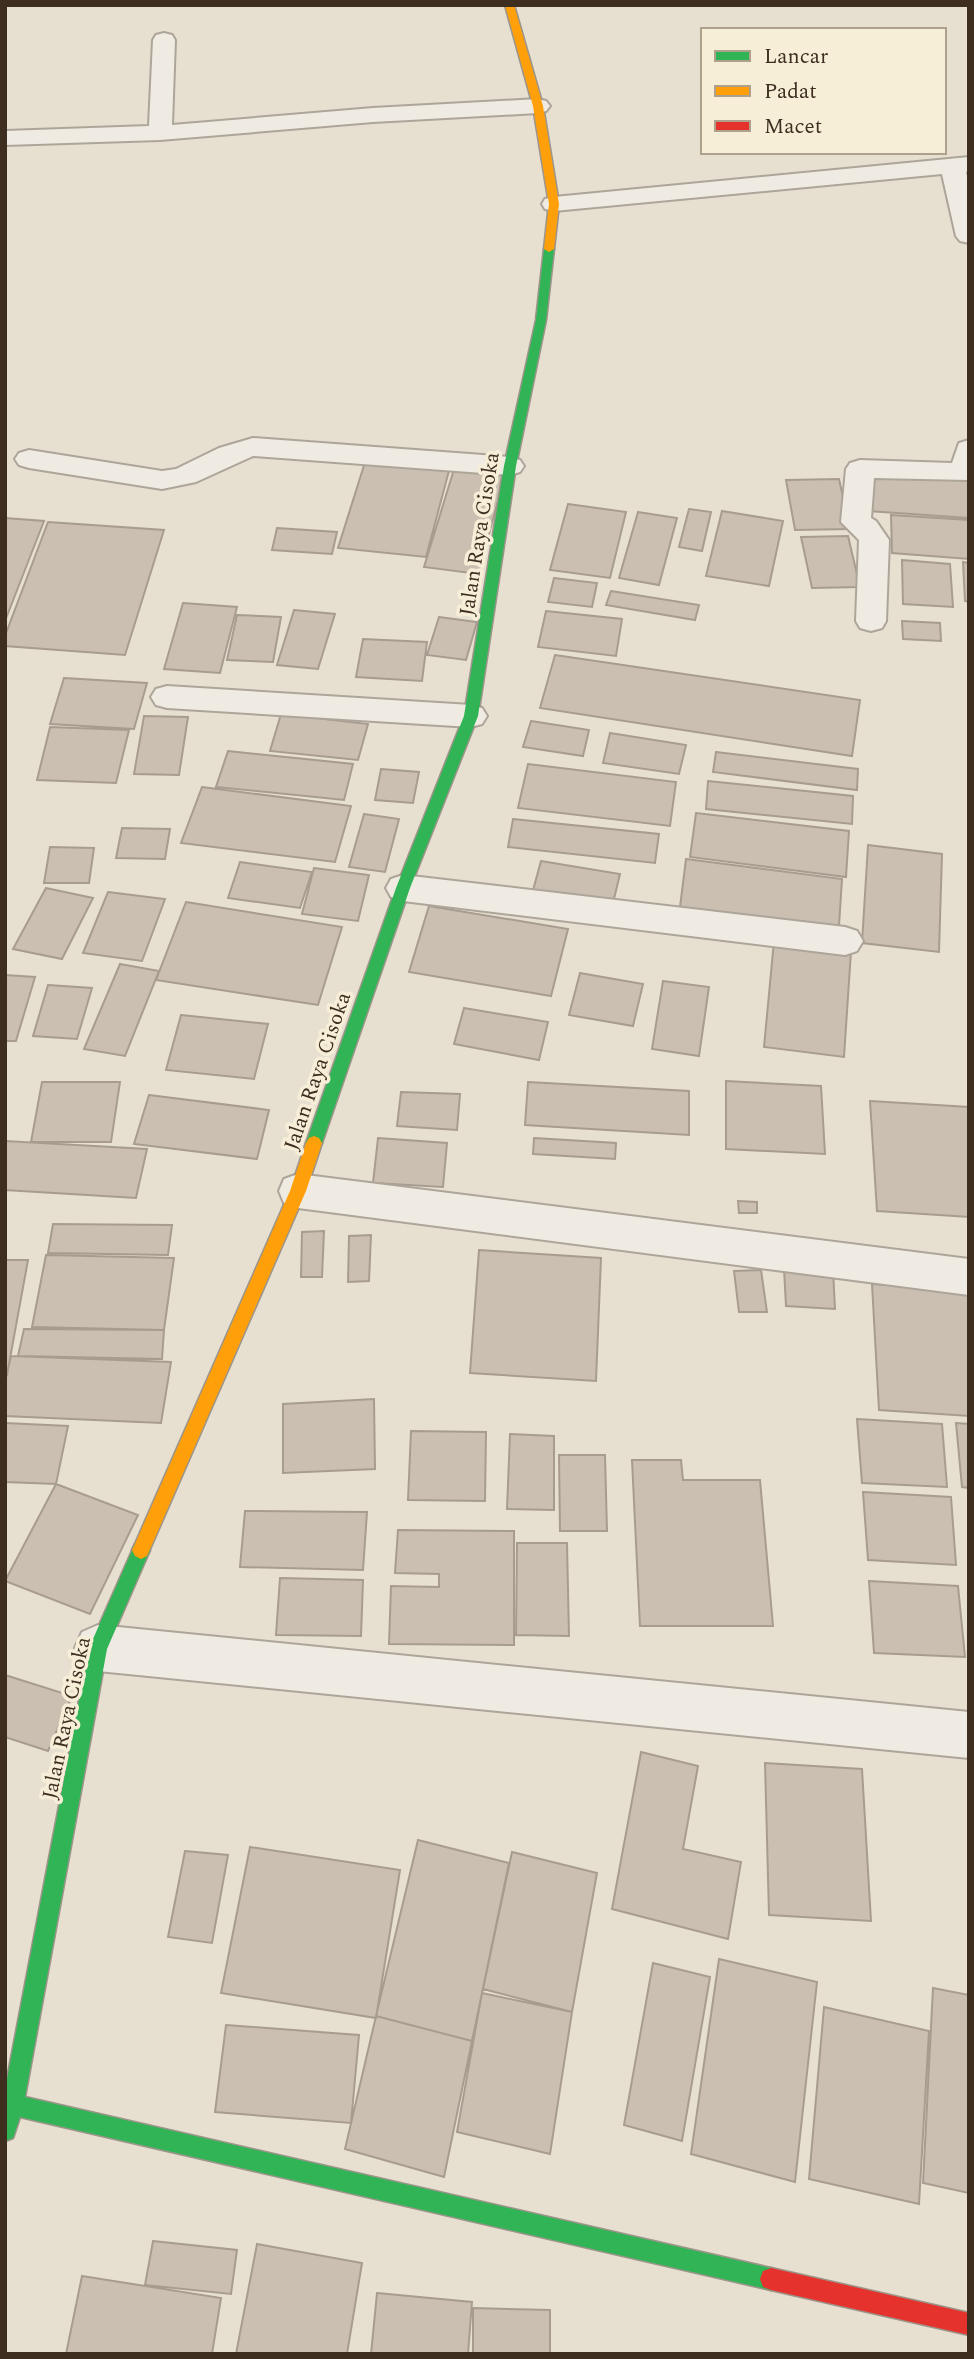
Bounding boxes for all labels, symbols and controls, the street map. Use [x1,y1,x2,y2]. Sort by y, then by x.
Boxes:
legend [701,28,946,154]
text: Lancar [764,41,828,73]
text: Padat [764,76,817,108]
text: Macet [764,111,822,143]
street label: Jalan Raya Cisoka [451,449,509,618]
street label: Jalan Raya Cisoka [276,987,360,1155]
street label: Jalan Raya Cisoka [34,1633,100,1802]

